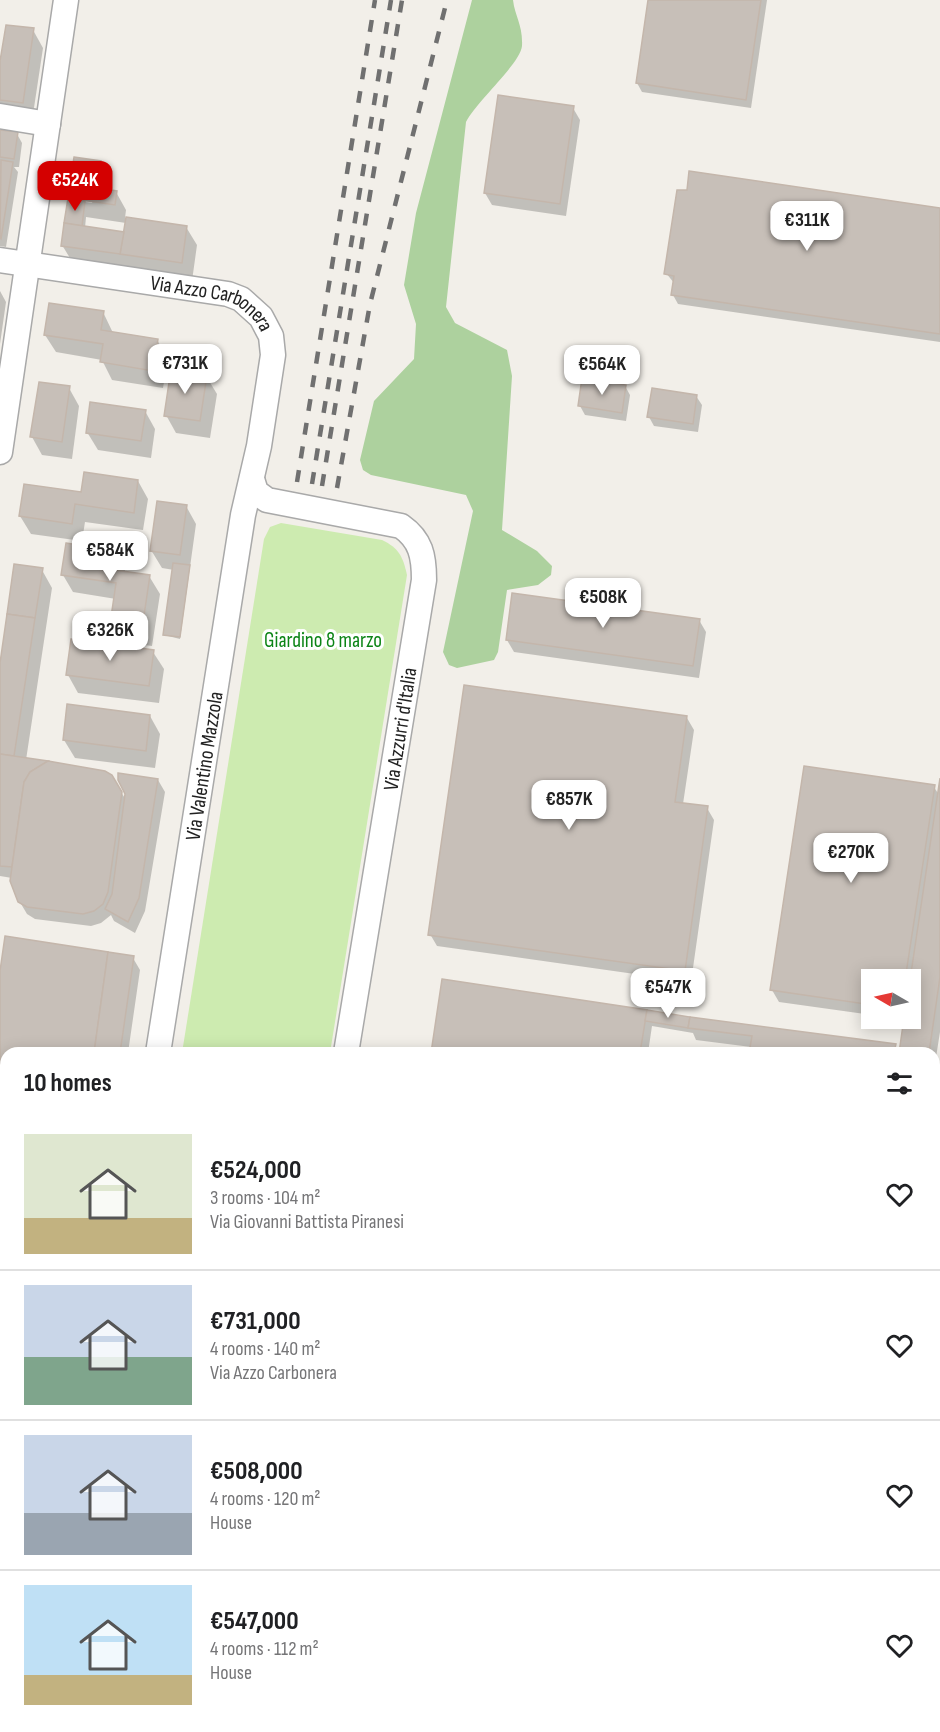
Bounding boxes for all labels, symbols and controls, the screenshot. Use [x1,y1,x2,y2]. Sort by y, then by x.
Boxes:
pin: €524K [33,161,117,212]
text: €524K [51,168,99,192]
pin: €311K [765,201,849,252]
text: €311K [784,208,830,232]
street label: Via Azzo Carbonera [149,271,278,336]
pin: €731K [143,344,227,395]
pin: €564K [560,345,644,396]
text: €731K [162,351,208,375]
text: €564K [578,352,626,376]
pin: €584K [68,531,152,582]
text: €584K [86,538,134,562]
pin: €508K [561,578,645,629]
text: €508K [579,585,627,609]
pin: €326K [68,611,152,662]
text: €326K [86,618,134,642]
park label: Giardino 8 marzo [264,628,382,653]
street label: Via Azzurri d'Italia [378,666,423,792]
street label: Via Valentino Mazzola [180,690,229,842]
pin: €857K [527,780,611,831]
text: €857K [545,787,593,811]
pin: €270K [809,833,893,884]
text: €270K [827,840,875,864]
pin: €547K [626,968,710,1019]
north arrow [861,969,921,1029]
map controls [861,969,921,1029]
text: €547K [644,975,692,999]
icon: filters [883,1067,916,1100]
text: 10 homes [24,1068,112,1099]
text: €524,000 [210,1155,301,1186]
icon: home [72,1158,144,1230]
icon: heart [883,1178,916,1211]
text: 3 rooms · 104 m² [210,1186,320,1210]
text: Via Giovanni Battista Piranesi [210,1210,404,1234]
text: €731,000 [210,1306,301,1337]
icon: home [72,1309,144,1381]
icon: heart [883,1329,916,1362]
text: 4 rooms · 140 m² [210,1337,320,1361]
text: Via Azzo Carbonera [210,1361,337,1385]
text: €508,000 [210,1456,303,1487]
icon: home [72,1459,144,1531]
icon: heart [883,1479,916,1512]
text: 4 rooms · 120 m² [210,1487,321,1511]
text: House [210,1511,252,1535]
text: €547,000 [210,1606,299,1637]
icon: home [72,1609,144,1681]
icon: heart [883,1629,916,1662]
text: 4 rooms · 112 m² [210,1637,319,1661]
text: House [210,1661,252,1685]

